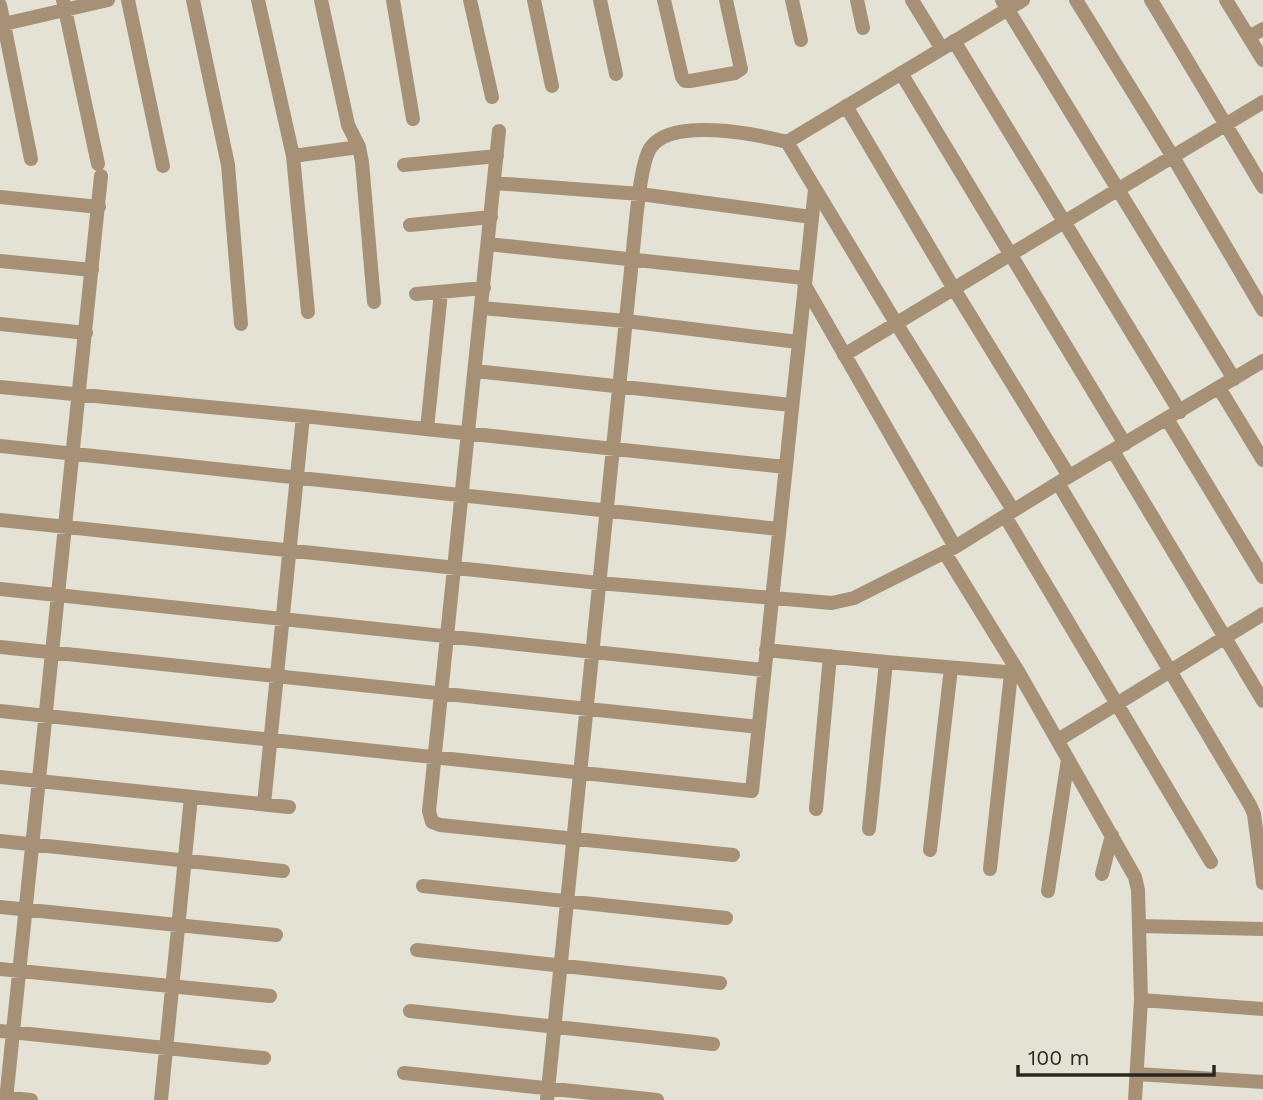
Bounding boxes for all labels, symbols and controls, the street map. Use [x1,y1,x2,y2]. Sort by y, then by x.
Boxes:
scale bar [1018,1034,1214,1078]
text: 100 m [1028,1045,1090,1070]

